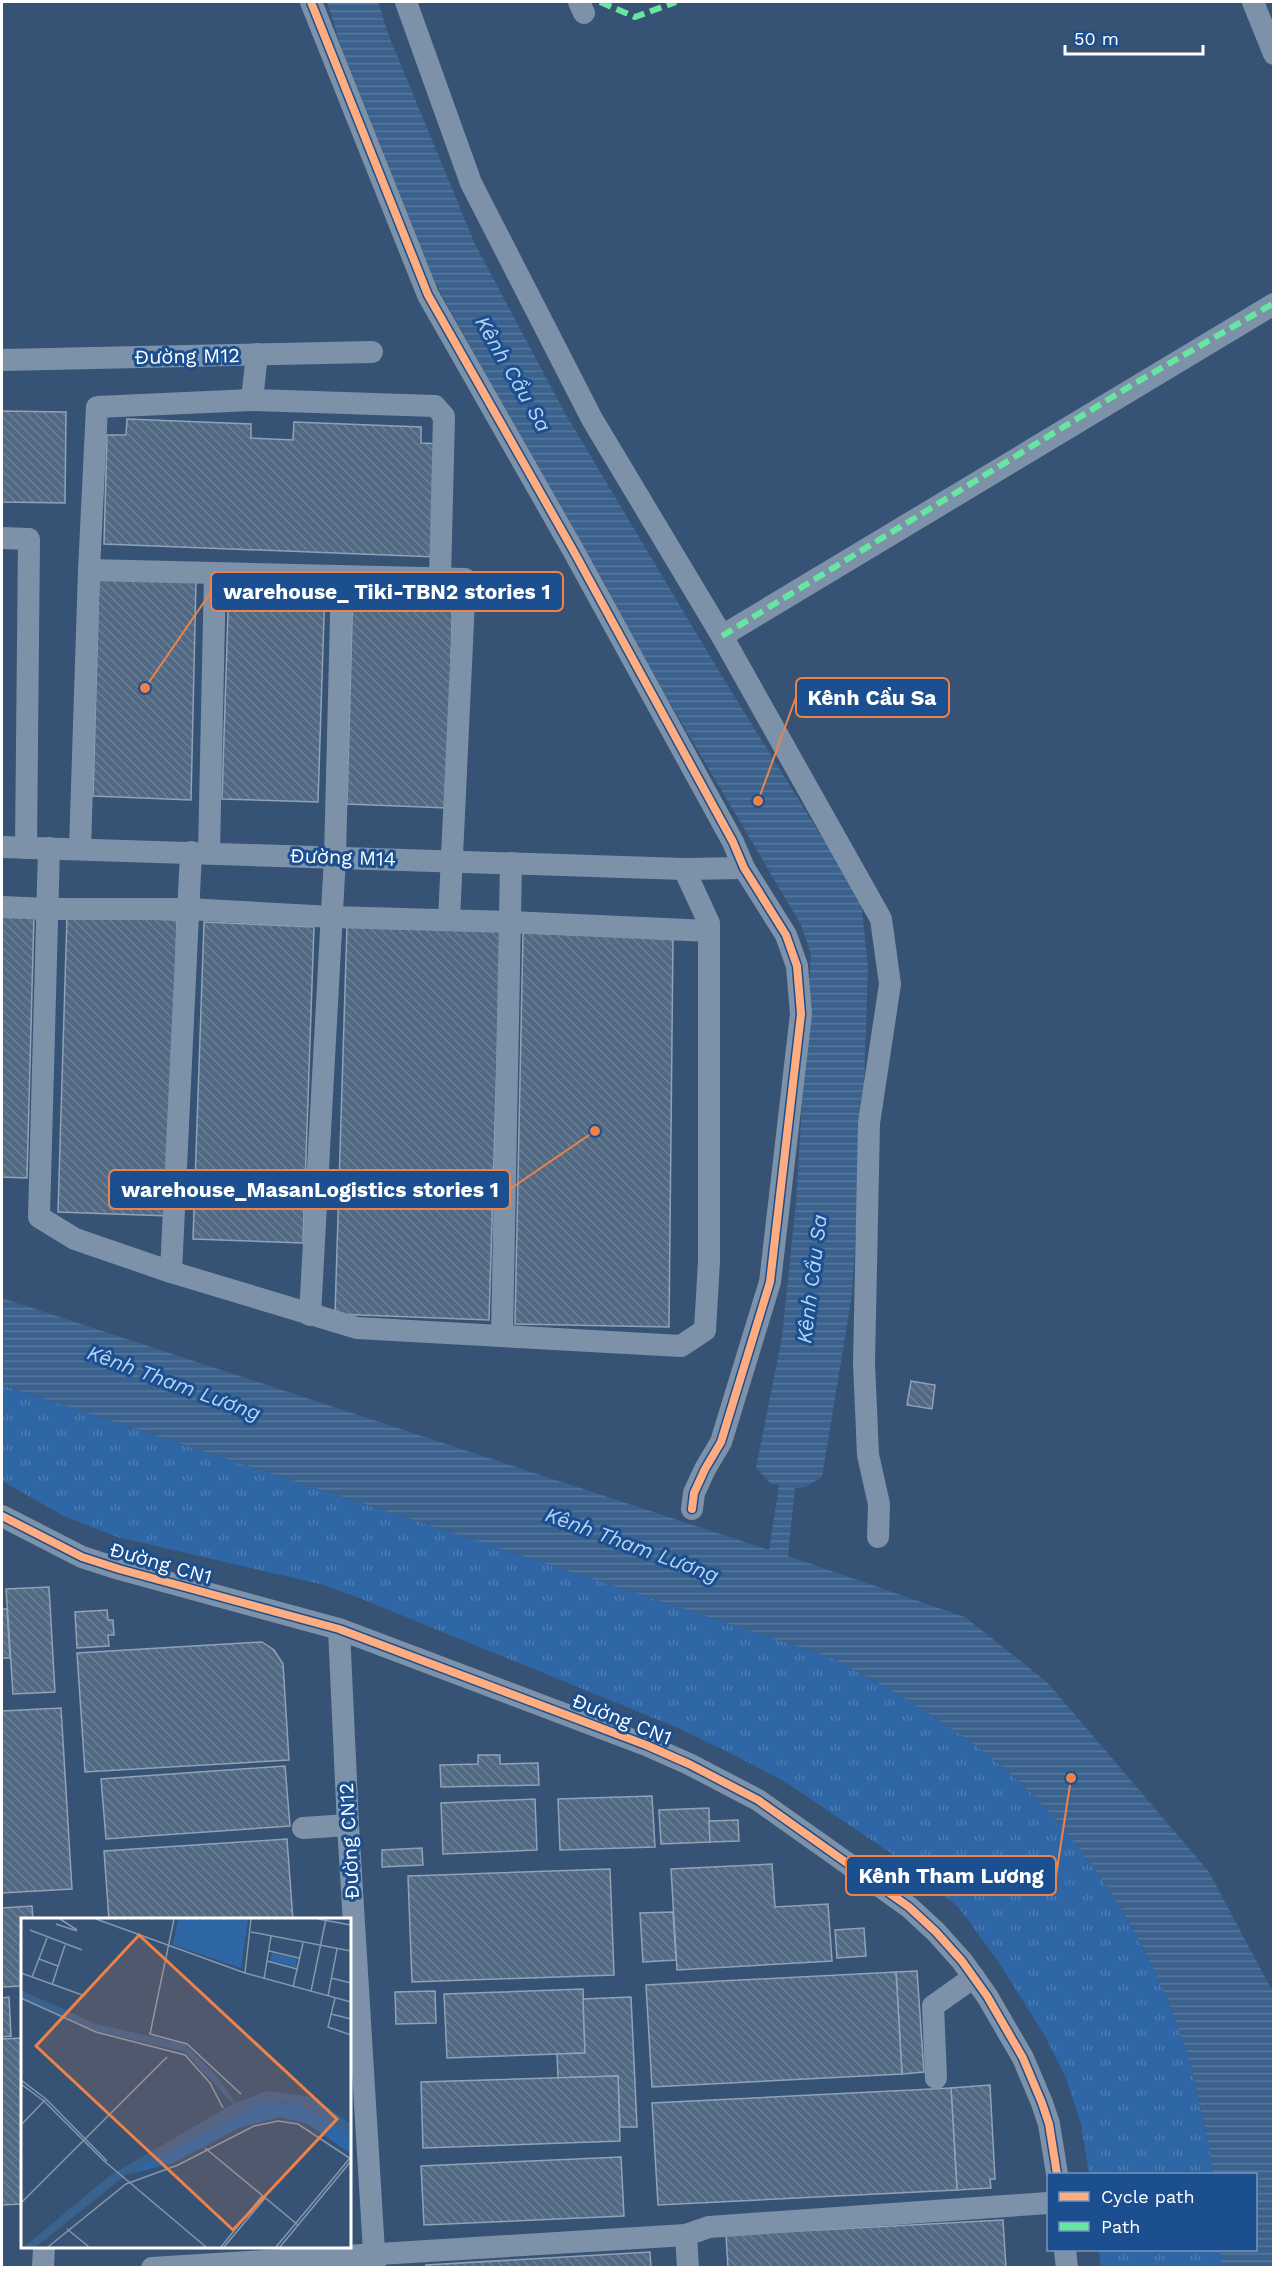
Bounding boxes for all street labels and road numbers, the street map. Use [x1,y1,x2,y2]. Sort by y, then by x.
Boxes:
street label: Đường M12 [134,343,240,369]
street label: Đường M14 [290,843,396,871]
street label: Đường CN1 [107,1537,215,1589]
street label: Đường CN1 [569,1688,675,1750]
street label: Đường CN12 [334,1782,364,1900]

